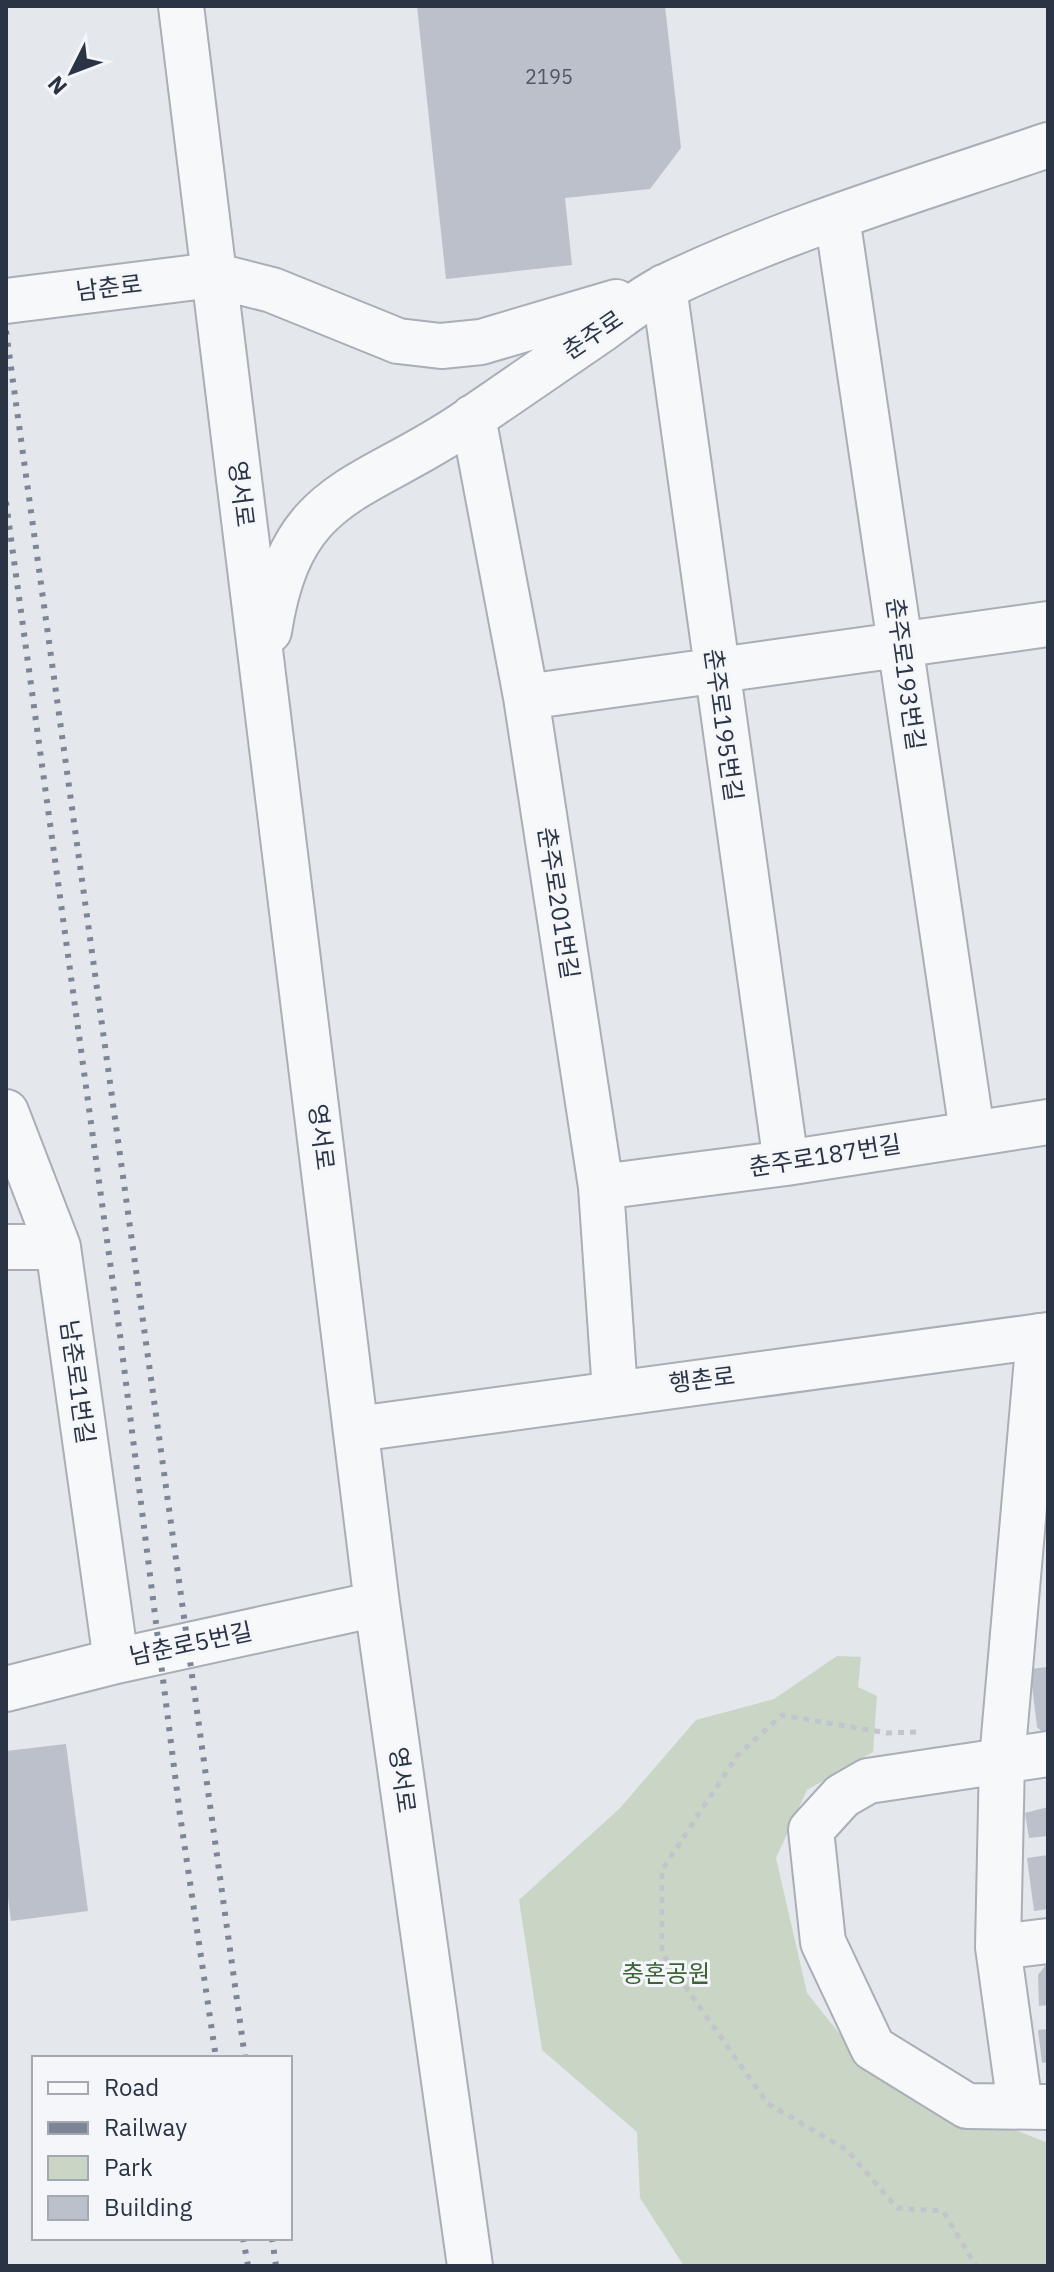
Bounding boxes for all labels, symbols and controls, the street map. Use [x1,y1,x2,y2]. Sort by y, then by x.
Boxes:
north arrow [32,32,112,112]
house number: 2195 [525,63,573,90]
text: N [41,70,73,101]
street label: 남춘로 [74,267,144,307]
street label: 춘주로 [556,302,629,366]
street label: 영서로 [222,459,262,529]
street label: 춘주로193번길 [879,596,933,752]
street label: 춘주로195번길 [697,647,751,803]
street label: 춘주로201번길 [531,824,587,981]
street label: 영서로 [302,1102,342,1172]
street label: 춘주로187번길 [746,1127,903,1183]
street label: 남춘로1번길 [53,1318,103,1446]
street label: 행촌로 [667,1359,737,1399]
street label: 남춘로5번길 [126,1614,255,1672]
street label: 영서로 [383,1745,423,1815]
park label: 충혼공원 [622,1957,710,1989]
legend [32,2056,292,2240]
text: Road [104,2071,159,2103]
text: Railway [104,2111,187,2143]
text: Park [104,2151,153,2183]
text: Building [104,2191,192,2223]

